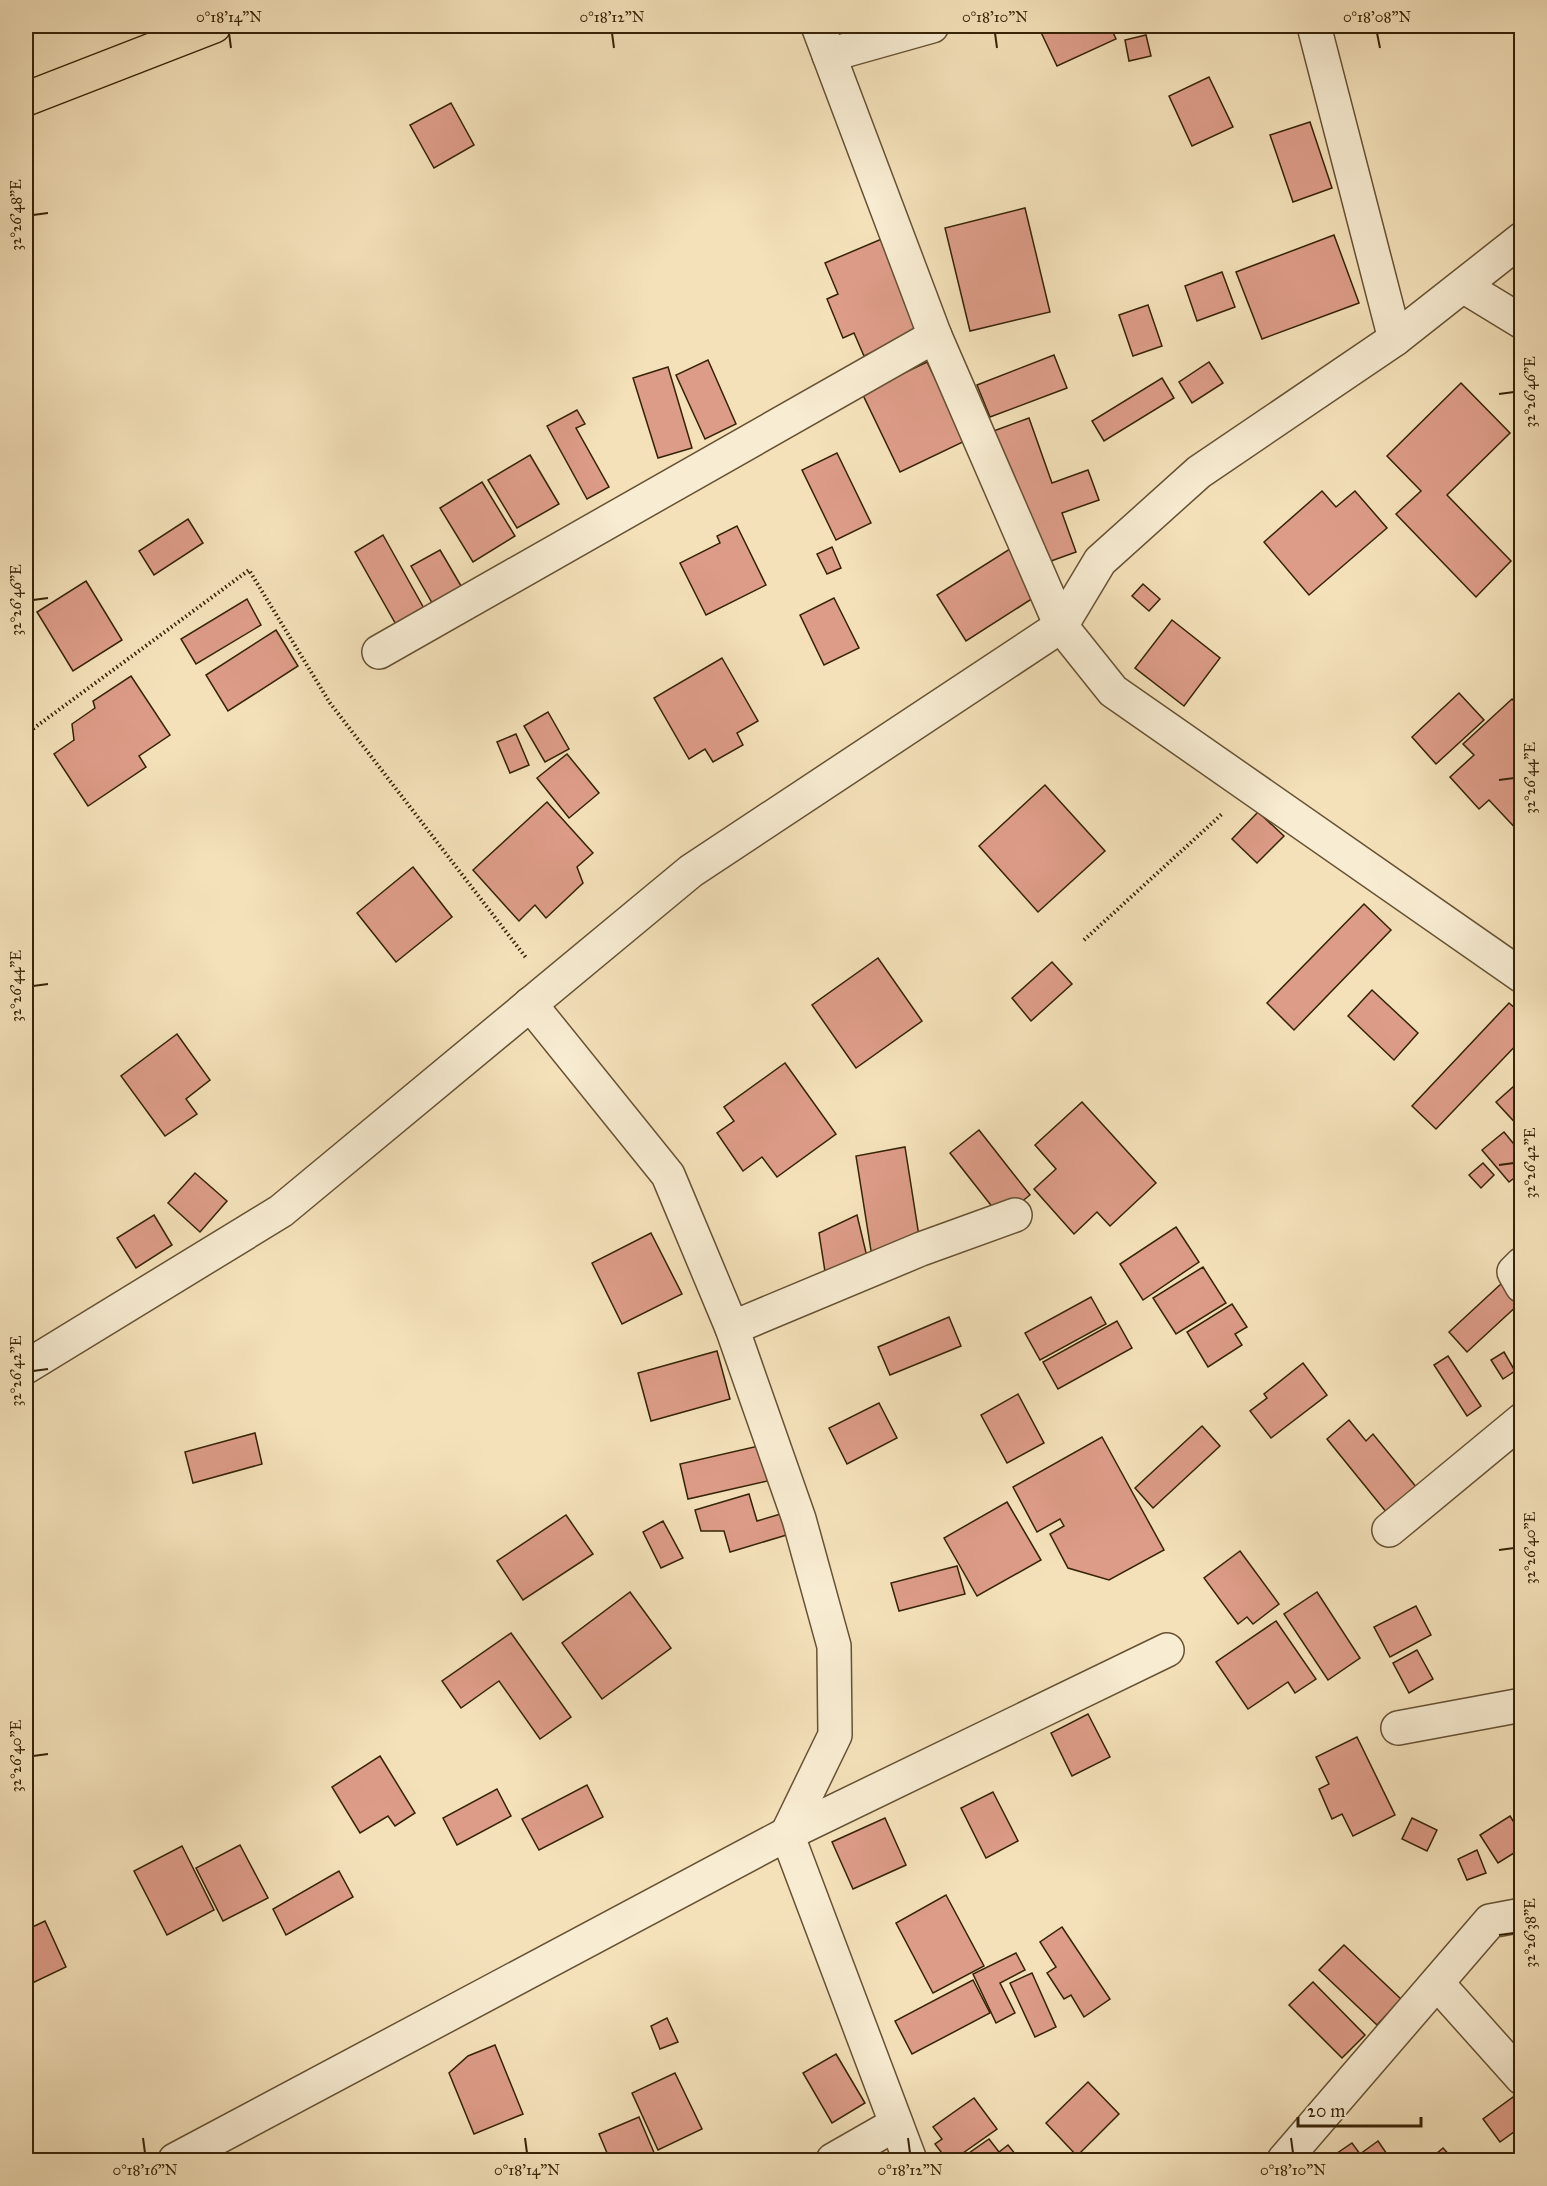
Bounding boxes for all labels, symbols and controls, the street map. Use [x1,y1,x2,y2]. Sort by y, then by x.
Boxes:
text: 0°18'14"N [196,8,262,26]
text: 0°18'12"N [580,8,645,26]
text: 0°18'10"N [962,8,1028,26]
text: 0°18'08"N [1343,8,1411,26]
text: 32°26'48"E [7,179,25,251]
text: 32°26'46"E [1521,356,1539,428]
text: 32°26'46"E [7,564,25,636]
text: 32°26'44"E [1521,742,1539,814]
text: 32°26'44"E [7,950,25,1022]
text: 32°26'42"E [1521,1127,1539,1199]
text: 32°26'42"E [7,1335,25,1407]
text: 32°26'40"E [1521,1512,1539,1584]
text: 32°26'40"E [7,1720,25,1792]
text: 32°26'38"E [1521,1898,1539,1968]
scale bar [1298,2090,1421,2128]
text: 20 m [1307,2100,1345,2122]
text: 0°18'16"N [112,2161,178,2179]
text: 0°18'14"N [494,2161,560,2179]
text: 0°18'12"N [878,2161,943,2179]
text: 0°18'10"N [1260,2161,1326,2179]

